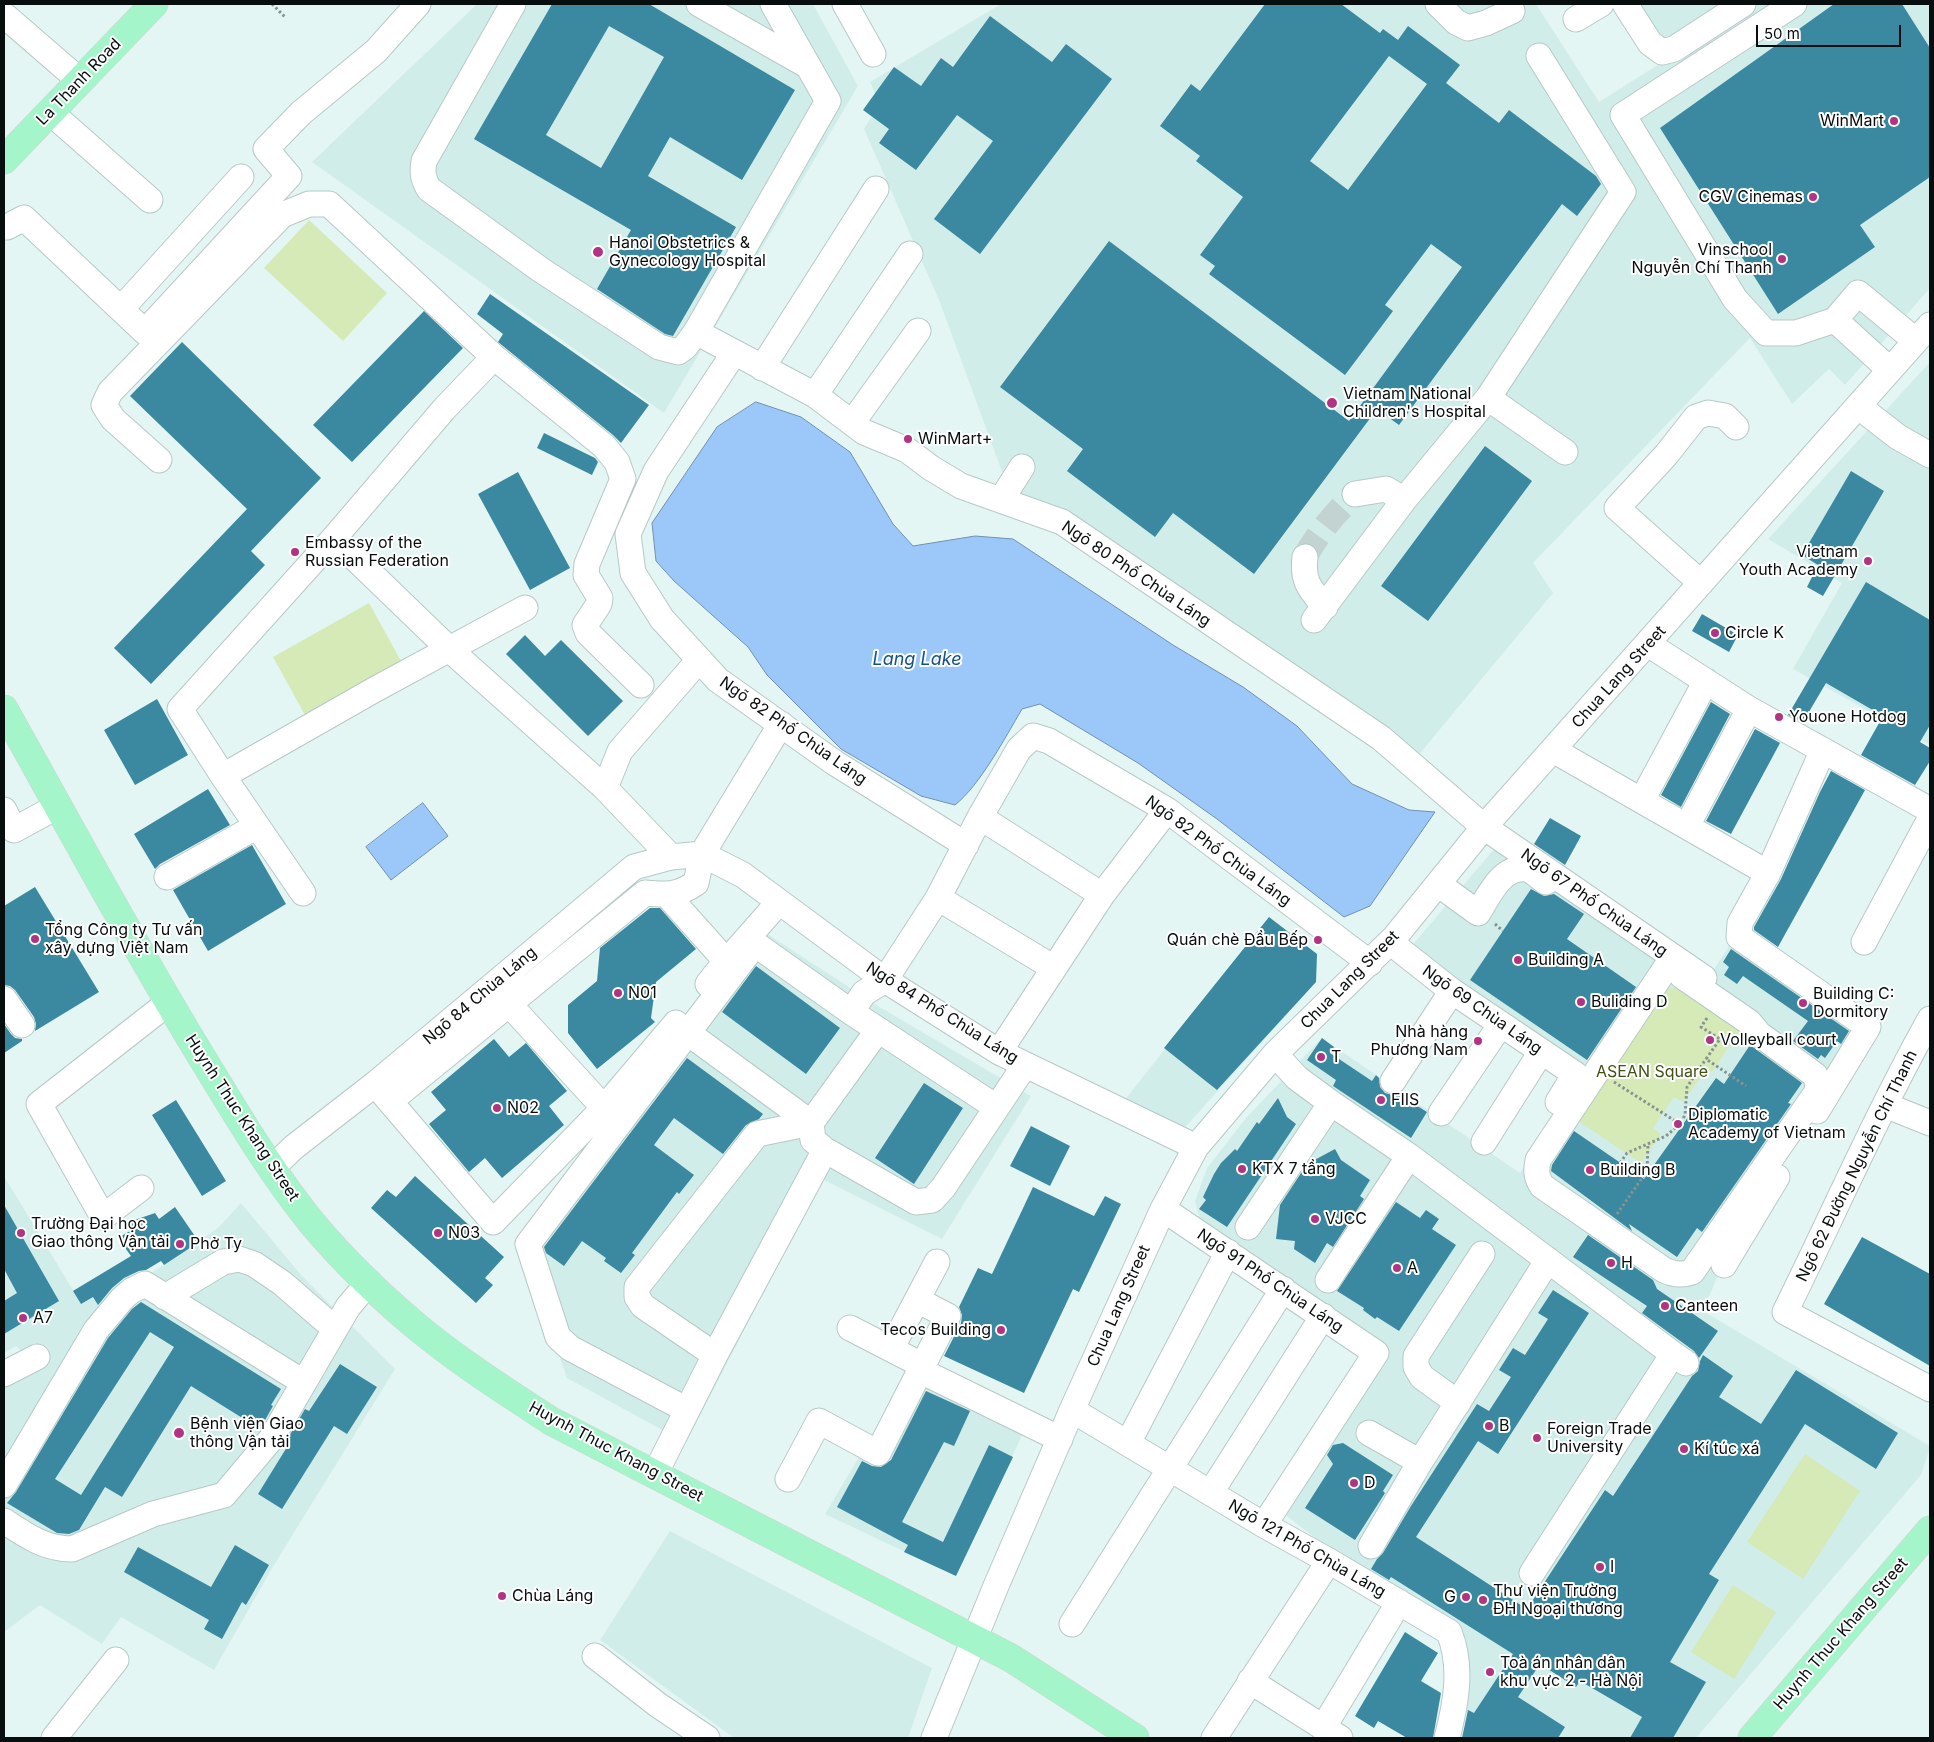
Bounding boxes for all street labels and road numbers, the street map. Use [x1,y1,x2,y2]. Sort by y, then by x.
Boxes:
street label: La Thanh Road [33,35,125,129]
street label: Ngõ 80 Phố Chùa Láng [1058,517,1214,631]
street label: Chua Lang Street [1568,622,1670,732]
street label: Ngõ 82 Phố Chùa Láng [716,673,870,789]
street label: Ngõ 82 Phố Chùa Láng [1141,792,1295,910]
street label: Ngõ 67 Phố Chùa Láng [1517,845,1671,961]
street label: Chua Lang Street [1297,927,1403,1033]
street label: Ngõ 84 Chùa Láng [419,943,541,1049]
street label: Ngõ 84 Phố Chùa Láng [862,958,1022,1068]
street label: Ngõ 69 Chùa Láng [1418,961,1546,1059]
street label: Huynh Thuc Khang Street [181,1031,303,1205]
street label: Ngõ 62 Đường Nguyễn Chí Thanh [1793,1047,1921,1285]
street label: Ngõ 91 Phố Chùa Láng [1193,1225,1347,1337]
street label: Chua Lang Street [1084,1242,1154,1370]
street label: Huynh Thuc Khang Street [526,1398,706,1506]
street label: Ngõ 121 Phố Chùa Láng [1225,1496,1389,1602]
street label: Huynh Thuc Khang Street [1770,1554,1912,1714]

